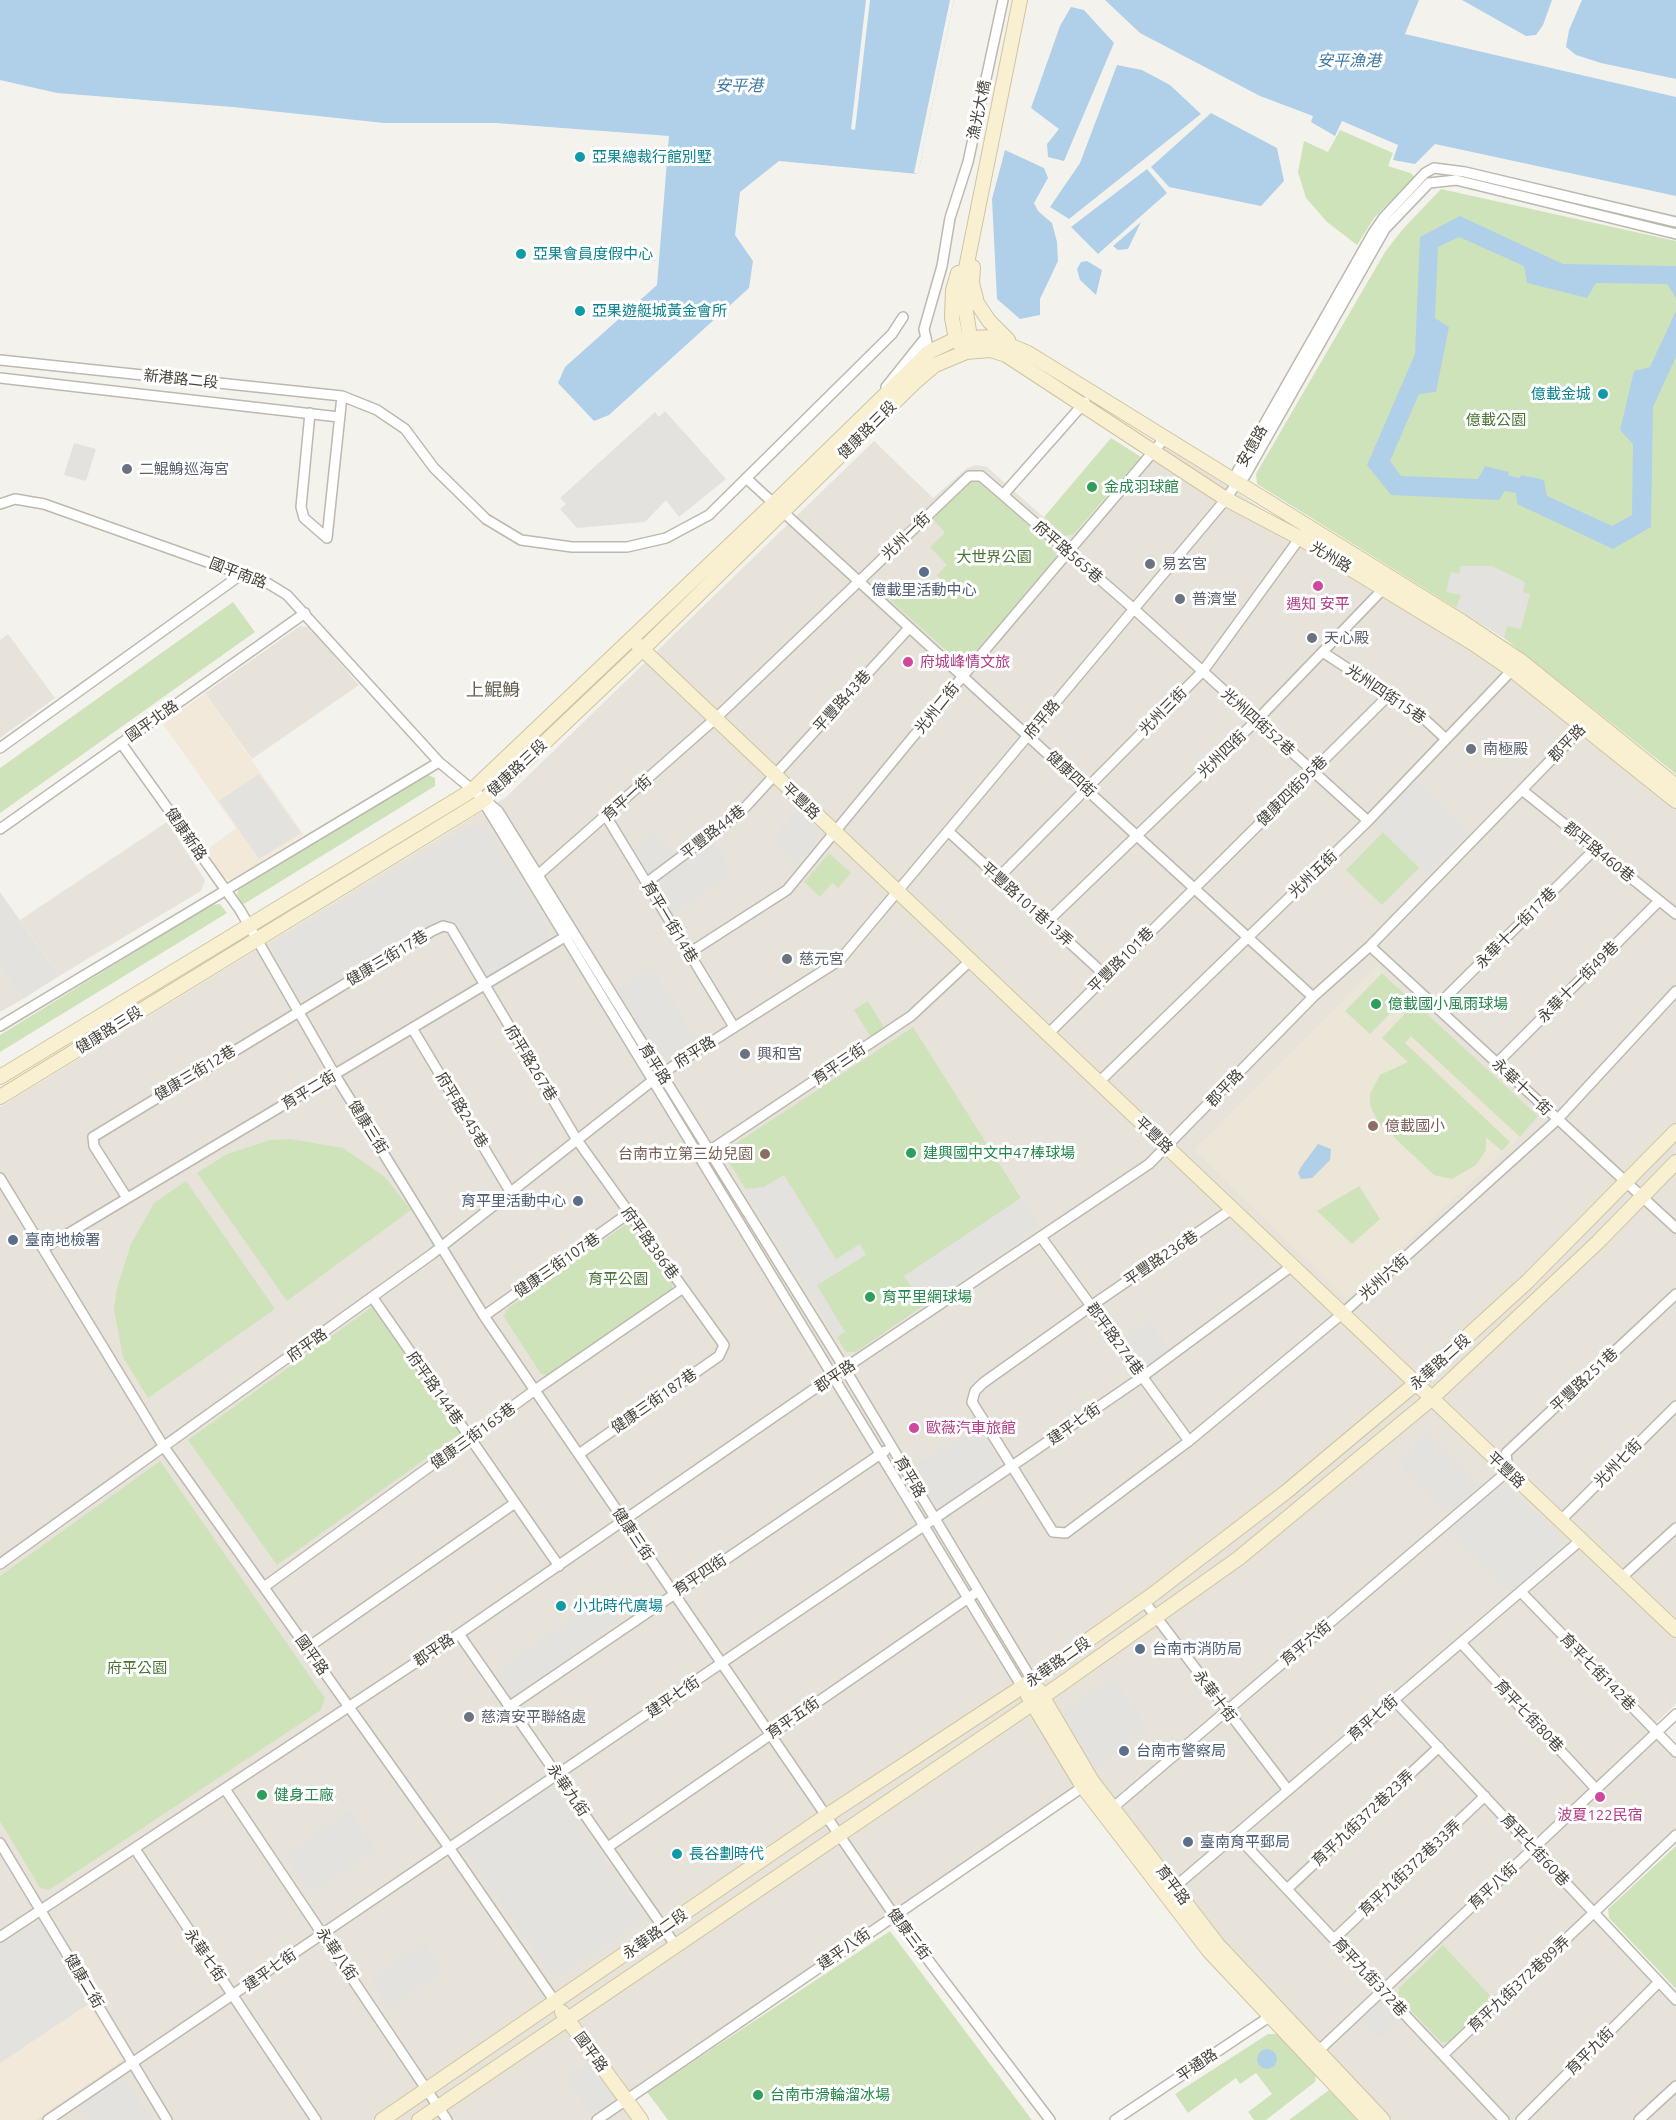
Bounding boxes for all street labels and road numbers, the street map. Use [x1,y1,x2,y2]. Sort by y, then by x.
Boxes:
street label: 漁光大橋 [964,79,994,141]
street label: 新港路二段 [143,366,219,392]
street label: 健康路三段 [834,397,900,463]
street label: 安億路 [1233,422,1271,470]
street label: 光州一街 [878,509,934,563]
street label: 府平路565巷 [1030,517,1106,587]
street label: 光州路 [1307,538,1355,576]
street label: 國平南路 [207,554,269,592]
street label: 光州四街15巷 [1343,661,1429,727]
street label: 平豐路43巷 [810,666,874,736]
street label: 光州二街 [911,679,963,737]
street label: 光州三街 [1135,683,1191,739]
street label: 光州四街52巷 [1218,685,1298,759]
street label: 國平北路 [122,696,182,746]
street label: 府平路 [1021,696,1063,742]
street label: 郡平路 [1545,721,1589,765]
street label: 光州四街 [1194,727,1250,781]
street label: 健康路三段 [483,736,551,800]
street label: 健康四街 [1043,747,1099,801]
street label: 健康四街95巷 [1253,752,1331,830]
street label: 育平一街 [599,771,655,825]
street label: 平豐路 [779,779,823,823]
street label: 平豐路44巷 [677,801,749,863]
street label: 健康新路 [161,804,211,864]
street label: 郡平路460巷 [1560,818,1638,886]
street label: 光州五街 [1285,847,1341,901]
street label: 平豐路101巷13弄 [977,858,1077,950]
street label: 育平一街14巷 [639,878,701,966]
street label: 永華十一街17巷 [1472,884,1560,972]
street label: 平豐路101巷 [1084,923,1158,997]
street label: 健康三街17巷 [343,927,431,989]
street label: 永華十一街49巷 [1534,938,1622,1026]
street label: 健康路三段 [72,1002,146,1058]
street label: 府平路267巷 [501,1022,561,1104]
street label: 府平路 [671,1032,719,1072]
street label: 育平路 [635,1040,675,1088]
street label: 育平三街 [809,1040,869,1088]
street label: 健康三街12巷 [151,1042,239,1104]
street label: 永華十一街 [1488,1055,1556,1119]
street label: 郡平路 [1203,1066,1247,1110]
street label: 育平二街 [279,1067,339,1113]
street label: 府平路245巷 [432,1069,492,1151]
street label: 健康三街 [344,1097,392,1157]
street label: 平豐路 [1132,1113,1176,1157]
street label: 府平路386巷 [618,1203,682,1283]
street label: 平豐路236巷 [1121,1227,1201,1289]
street label: 健康三街107巷 [511,1229,603,1301]
street label: 光州六街 [1356,1250,1412,1304]
street label: 郡平路274巷 [1083,1299,1147,1379]
street label: 府平路 [283,1325,331,1365]
street label: 永華路二段 [1406,1330,1474,1394]
street label: 平豐路251巷 [1547,1344,1621,1416]
street label: 府平路144巷 [403,1348,467,1428]
street label: 郡平路 [811,1356,859,1396]
street label: 健康三街187巷 [608,1365,700,1437]
street label: 健康三街165巷 [427,1399,519,1473]
street label: 建平七街 [1044,1399,1104,1449]
street label: 光州七街 [1590,1435,1646,1491]
street label: 平豐路 [1483,1448,1529,1492]
street label: 育平路 [891,1453,929,1501]
street label: 健康三街 [609,1504,657,1564]
street label: 育平四街 [670,1551,730,1599]
street label: 育平六街 [1277,1617,1335,1669]
street label: 郡平路 [410,1630,458,1670]
street label: 育平七街142巷 [1557,1630,1639,1714]
street label: 國平路 [292,1631,332,1679]
street label: 永華路二段 [1022,1633,1094,1691]
street label: 永華十街 [1190,1667,1240,1725]
street label: 建平七街 [643,1673,703,1721]
street label: 育平七街80巷 [1491,1676,1567,1756]
street label: 育平七街 [1344,1692,1402,1744]
street label: 育平五街 [763,1693,823,1743]
street label: 永華九街 [543,1760,593,1820]
street label: 育平九街372巷23弄 [1308,1766,1418,1870]
street label: 育平七街60巷 [1497,1810,1573,1890]
street label: 育平九街372巷33弄 [1355,1816,1465,1920]
street label: 育平八街 [1465,1859,1521,1913]
street label: 育平路 [1152,1862,1194,1908]
street label: 永華路二段 [619,1905,691,1963]
street label: 健康三街 [884,1905,934,1963]
street label: 永華八街 [313,1924,361,1984]
street label: 建平八街 [814,1924,874,1974]
street label: 永華七街 [181,1925,229,1985]
street label: 育平九街372巷89弄 [1464,1932,1574,2036]
street label: 育平九街372巷 [1329,1934,1411,2020]
street label: 建平七街 [240,1945,300,1995]
street label: 健康二街 [61,1951,107,2011]
street label: 育平九街 [1562,2023,1618,2079]
street label: 國平路 [570,2029,612,2075]
street label: 平通路 [1173,2045,1221,2085]

